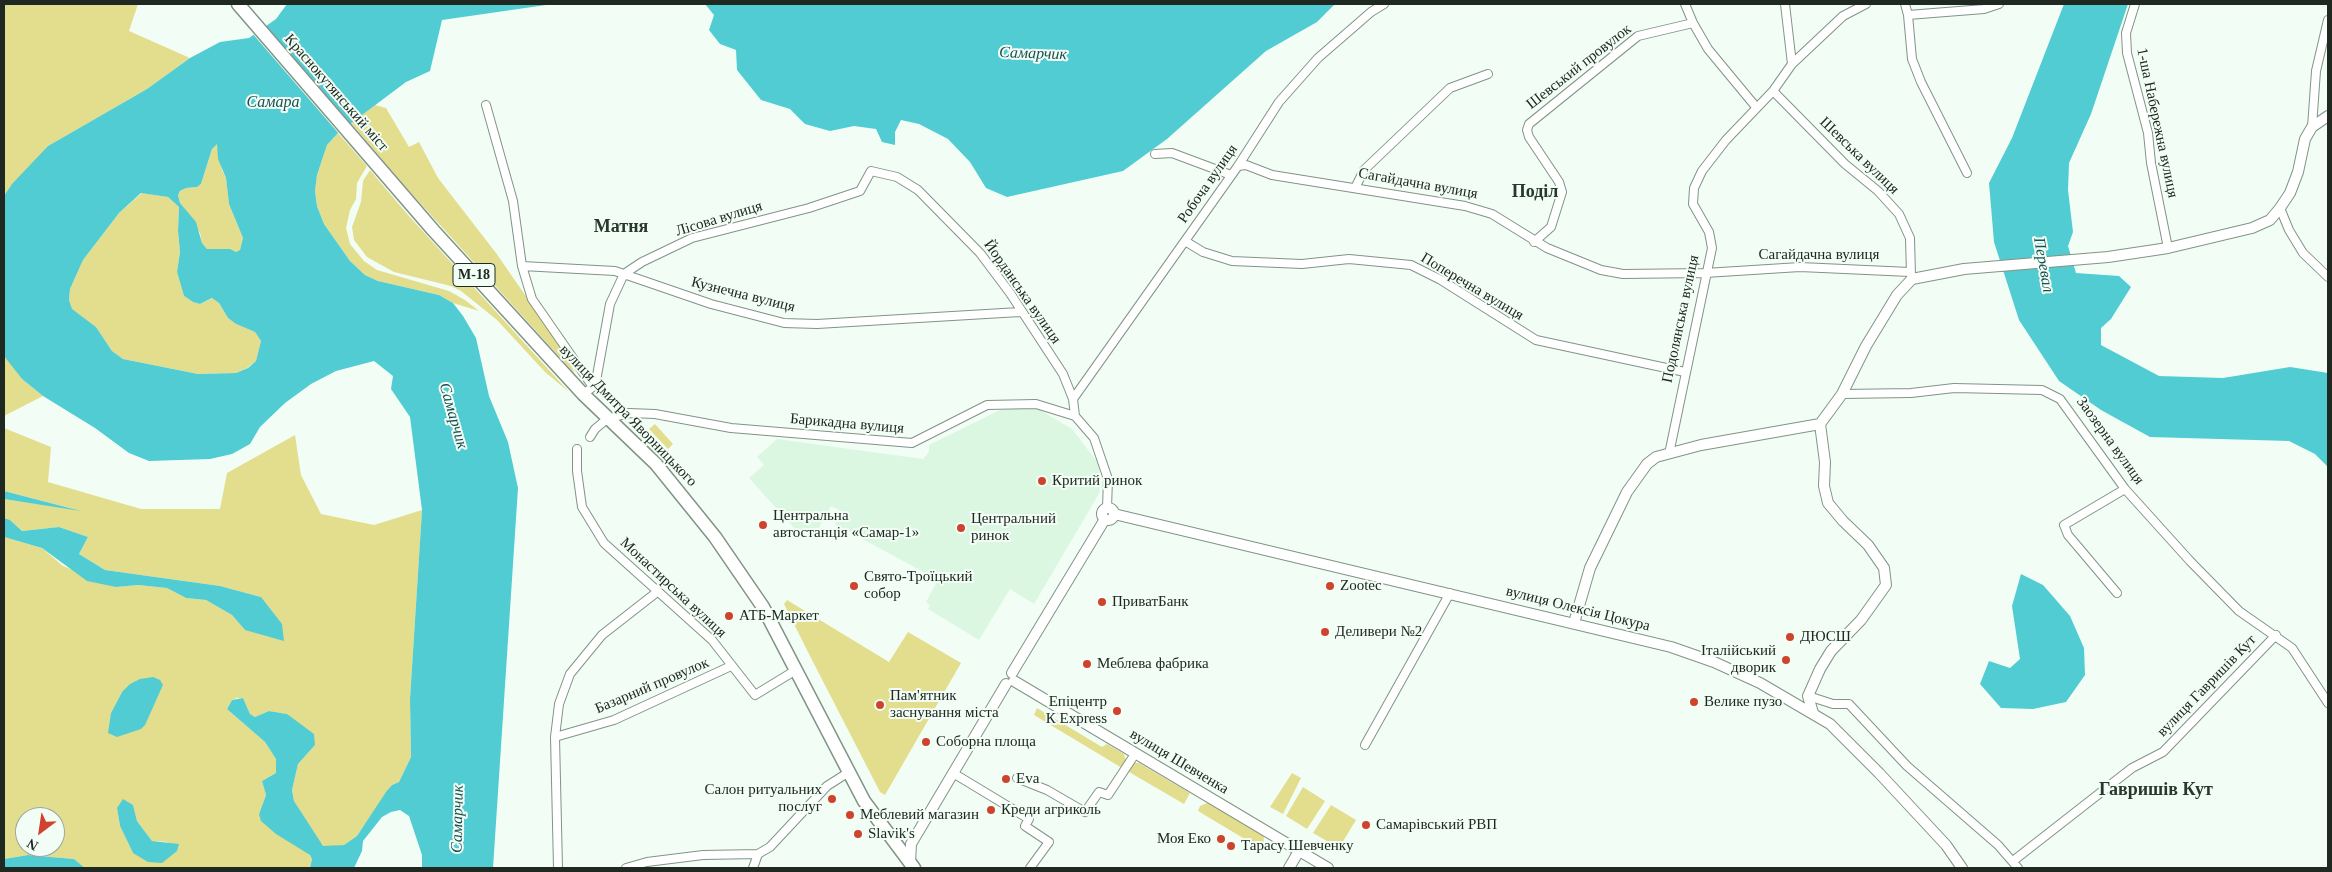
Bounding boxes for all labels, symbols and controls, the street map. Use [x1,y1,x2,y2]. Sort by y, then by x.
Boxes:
street label: Шевський провулок [1523,20,1635,114]
street label: Краснокутянський міст [280,31,392,155]
water label: Самарчик [999,43,1067,65]
street label: 1-ша Набережна вулиця [2132,46,2182,200]
water label: Самара [247,93,299,113]
street label: Шевська вулиця [1815,114,1903,198]
street label: Робоча вулиця [1174,141,1242,227]
street label: Сагайдачна вулиця [1357,165,1479,203]
district label: Поділ [1512,181,1558,203]
street label: Лісова вулиця [674,197,764,241]
district label: Матня [594,216,648,238]
water label: Перевал [2029,236,2057,294]
street label: Йорданська вулиця [979,237,1065,347]
street label: Сагайдачна вулиця [1758,246,1880,264]
street label: Поперечна вулиця [1417,249,1527,325]
street label: Подолянська вулиця [1659,254,1703,384]
road number: М-18 [453,264,495,286]
street label: Кузнечна вулиця [689,273,797,317]
street label: вулиця Дмитра Яворницького [555,341,701,491]
water label: Самарчик [434,381,472,451]
street label: Заозерна вулиця [2072,394,2148,488]
street label: Барикадна вулиця [789,410,905,438]
place label: Критий ринок [1052,472,1142,490]
marker: Критий ринок [1036,475,1048,487]
place label: Центральна автостанція «Самар-1» [773,507,919,542]
place label: Центральний ринок [971,510,1056,545]
marker: Центральна автостанція «Самар-1» [757,519,769,531]
marker: Центральний ринок [955,522,967,534]
street label: Монастирська вулиця [616,534,730,642]
place label: Свято-Троїцький собор [864,568,973,603]
place label: Zootec [1340,577,1382,595]
marker: Свято-Троїцький собор [848,580,860,592]
marker: Zootec [1324,580,1336,592]
street label: вулиця Олексія Цокура [1504,582,1652,636]
place label: ПриватБанк [1112,593,1189,611]
marker: ПриватБанк [1096,596,1108,608]
place label: АТБ-Маркет [739,607,819,625]
marker: АТБ-Маркет [723,610,735,622]
place label: Деливери №2 [1335,623,1422,641]
marker: Деливери №2 [1319,626,1331,638]
place label: ДЮСШ [1800,628,1851,646]
marker: ДЮСШ [1784,631,1796,643]
street label: вулиця Гавришів Кут [2154,631,2260,741]
place label: Італійський дворик [1701,642,1776,677]
street label: Базарний провулок [592,654,712,718]
marker: Італійський дворик [1780,654,1792,666]
place label: Меблева фабрика [1097,655,1209,673]
marker: Меблева фабрика [1081,658,1093,670]
place label: Пам'ятник заснування міста [890,687,999,722]
place label: Епіцентр К Express [1046,693,1107,728]
place label: Велике пузо [1704,693,1782,711]
marker: Велике пузо [1688,696,1700,708]
marker: Пам'ятник заснування міста [874,699,886,711]
marker: Епіцентр К Express [1111,705,1123,717]
street label: вулиця Шевченка [1126,725,1232,799]
place label: Соборна площа [936,733,1036,751]
marker: Соборна площа [920,736,932,748]
place label: Eva [1016,770,1039,788]
marker: Eva [1000,773,1012,785]
district label: Гавришів Кут [2099,779,2213,801]
place label: Салон ритуальних послуг [705,781,822,816]
water label: Самарчик [448,785,468,853]
marker: Салон ритуальних послуг [826,793,838,805]
place label: Креди агриколь [1001,801,1101,819]
marker: Креди агриколь [985,804,997,816]
place label: Меблевий магазин [860,806,979,824]
north arrow [15,807,65,857]
marker: Меблевий магазин [844,809,856,821]
place label: Самарівський РВП [1376,816,1497,834]
marker: Самарівський РВП [1360,819,1372,831]
place label: Slavik's [868,825,915,843]
marker: Slavik's [852,828,864,840]
place label: Моя Еко [1157,830,1211,848]
marker: Моя Еко [1215,833,1227,845]
text: N [24,835,41,853]
place label: Тарасу Шевченку [1241,837,1353,855]
marker: Тарасу Шевченку [1225,840,1237,852]

